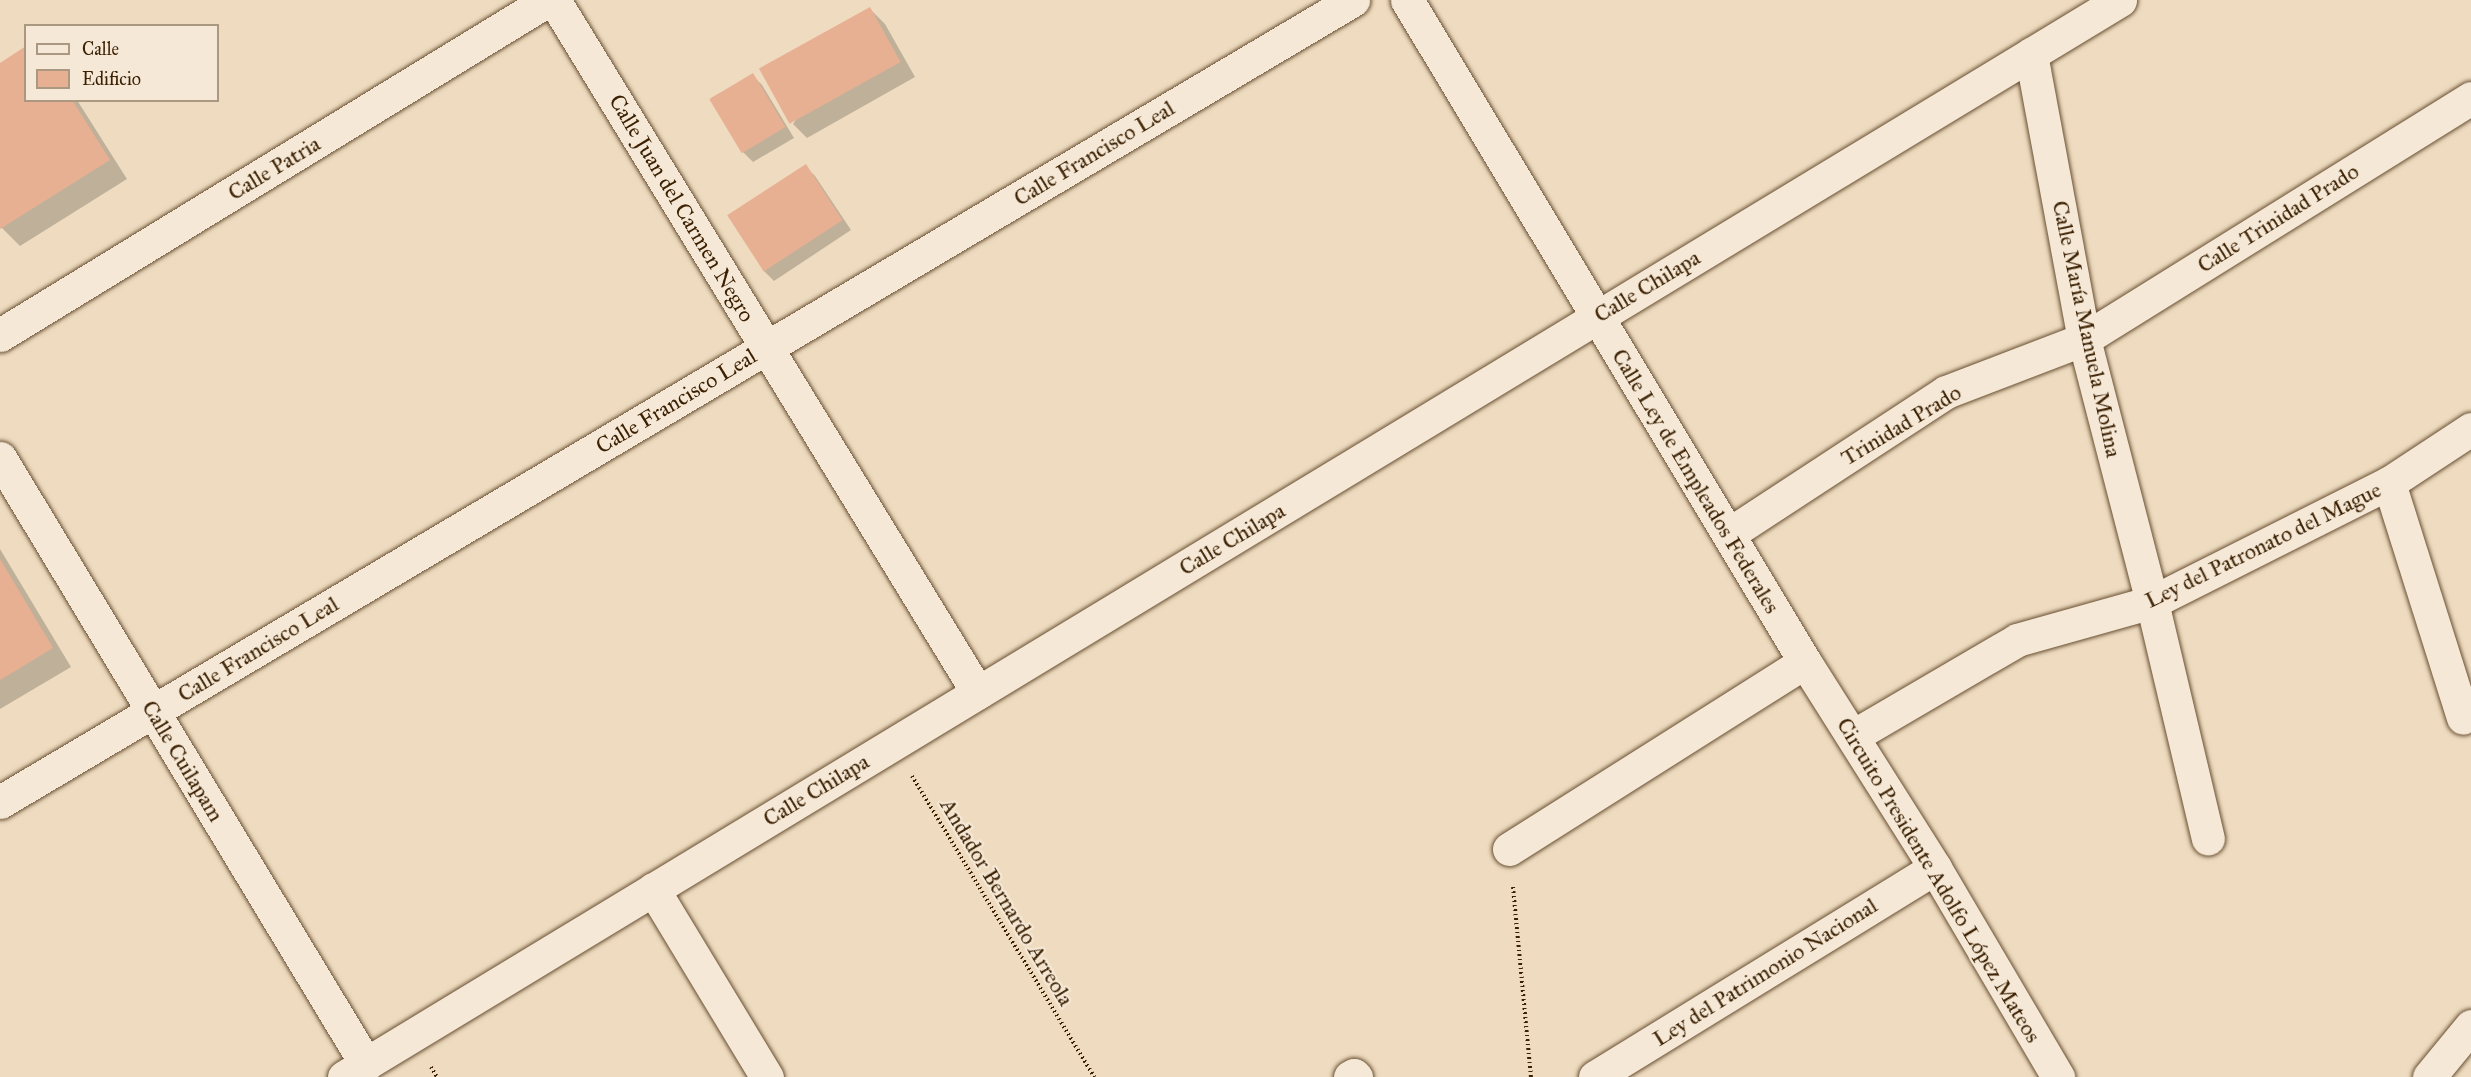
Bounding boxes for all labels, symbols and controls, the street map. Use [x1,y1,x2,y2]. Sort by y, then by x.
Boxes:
legend [24,24,219,102]
text: Calle [82,38,119,60]
text: Edificio [82,68,141,90]
street label: Calle Juan del Carmen Negro [604,89,760,327]
street label: Calle Francisco Leal [1009,95,1179,211]
street label: Calle Patria [223,130,325,206]
street label: Calle Trinidad Prado [2192,158,2364,278]
street label: Calle María Manuela Molina [2047,198,2127,460]
street label: Calle Chilapa [1589,244,1705,328]
street label: Calle Francisco Leal [591,343,761,459]
street label: Calle Ley de Empleados Federales [1606,344,1786,618]
street label: Trinidad Prado [1836,379,1966,471]
street label: Ley del Patronato del Mague [2141,476,2385,614]
street label: Calle Chilapa [1174,497,1290,581]
street label: Calle Francisco Leal [173,591,343,707]
street label: Calle Cuilapam [136,696,230,826]
street label: Circuito Presidente Adolfo López Mateos [1831,713,2047,1047]
street label: Calle Chilapa [758,748,874,832]
street label: Andador Bernardo Arreola [935,793,1079,1011]
street label: Ley del Patrimonio Nacional [1648,892,1882,1052]

